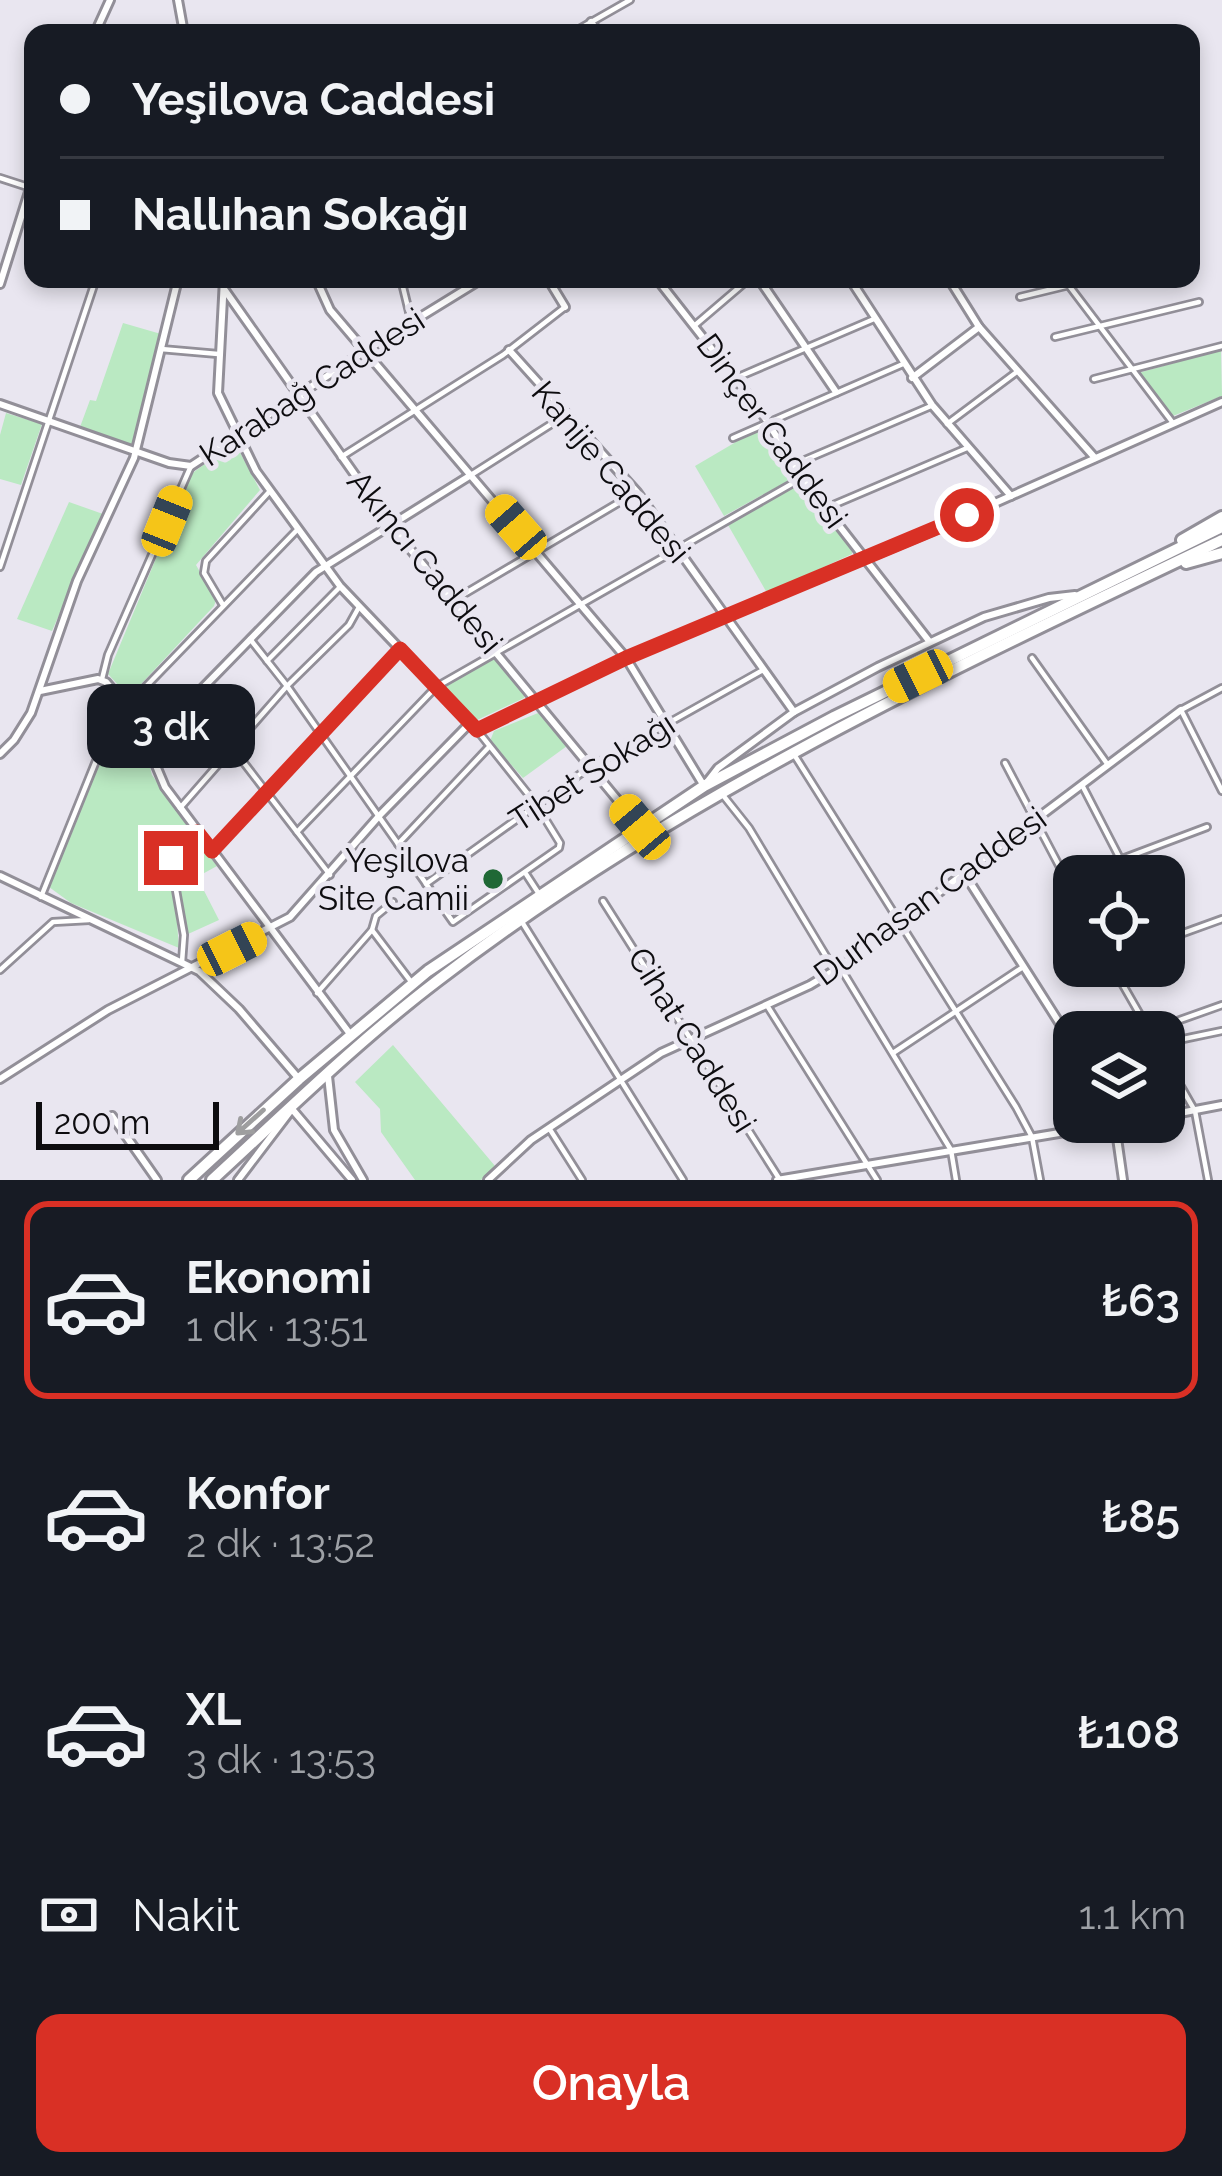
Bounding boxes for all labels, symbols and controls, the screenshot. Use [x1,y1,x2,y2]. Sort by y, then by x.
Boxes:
text: Yeşilova Caddesi [132,73,495,126]
text: Nallıhan Sokağı [132,188,468,241]
street label: Karabağ Caddesi [192,300,432,474]
street label: Dinçer Caddesi [688,326,856,536]
street label: Kanije Caddesi [524,373,698,571]
street label: Akıncı Caddesi [339,463,511,661]
car [137,481,197,561]
car [479,488,553,566]
route start [940,488,994,542]
car [878,644,958,708]
callout: 3 dk [87,684,255,768]
text: 3 dk [132,703,210,749]
street label: Tibet Sokağı [502,704,682,840]
car [603,788,677,866]
street label: Durhasan Caddesi [806,799,1054,993]
route end [144,831,198,885]
place label: Yeşilova Site Camii [318,841,469,918]
map controls [1053,855,1185,1143]
button: locate [1053,855,1185,987]
marker: Yeşilova Site Camii [480,866,506,892]
car [192,917,272,981]
street label: Cihat Caddesi [620,940,764,1140]
button: layers [1053,1011,1185,1143]
scale bar [36,1096,219,1149]
text: 200 m [54,1103,150,1142]
one-way arrow [235,1108,266,1136]
icon: car [42,1246,150,1354]
text: Ekonomi [186,1251,372,1304]
text: ₺63 [1101,1274,1180,1327]
text: 1 dk · 13:51 [186,1304,368,1350]
icon: car [42,1462,150,1570]
text: Konfor [186,1467,330,1520]
text: ₺85 [1102,1490,1180,1543]
text: 2 dk · 13:52 [186,1520,375,1566]
icon: car [42,1678,150,1786]
text: XL [186,1683,241,1736]
text: ₺108 [1077,1706,1180,1759]
text: 3 dk · 13:53 [186,1736,376,1782]
icon: cash [36,1882,102,1948]
text: Nakit [132,1889,240,1942]
text: 1.1 km [1079,1892,1186,1938]
button: Onayla [36,2014,1186,2152]

